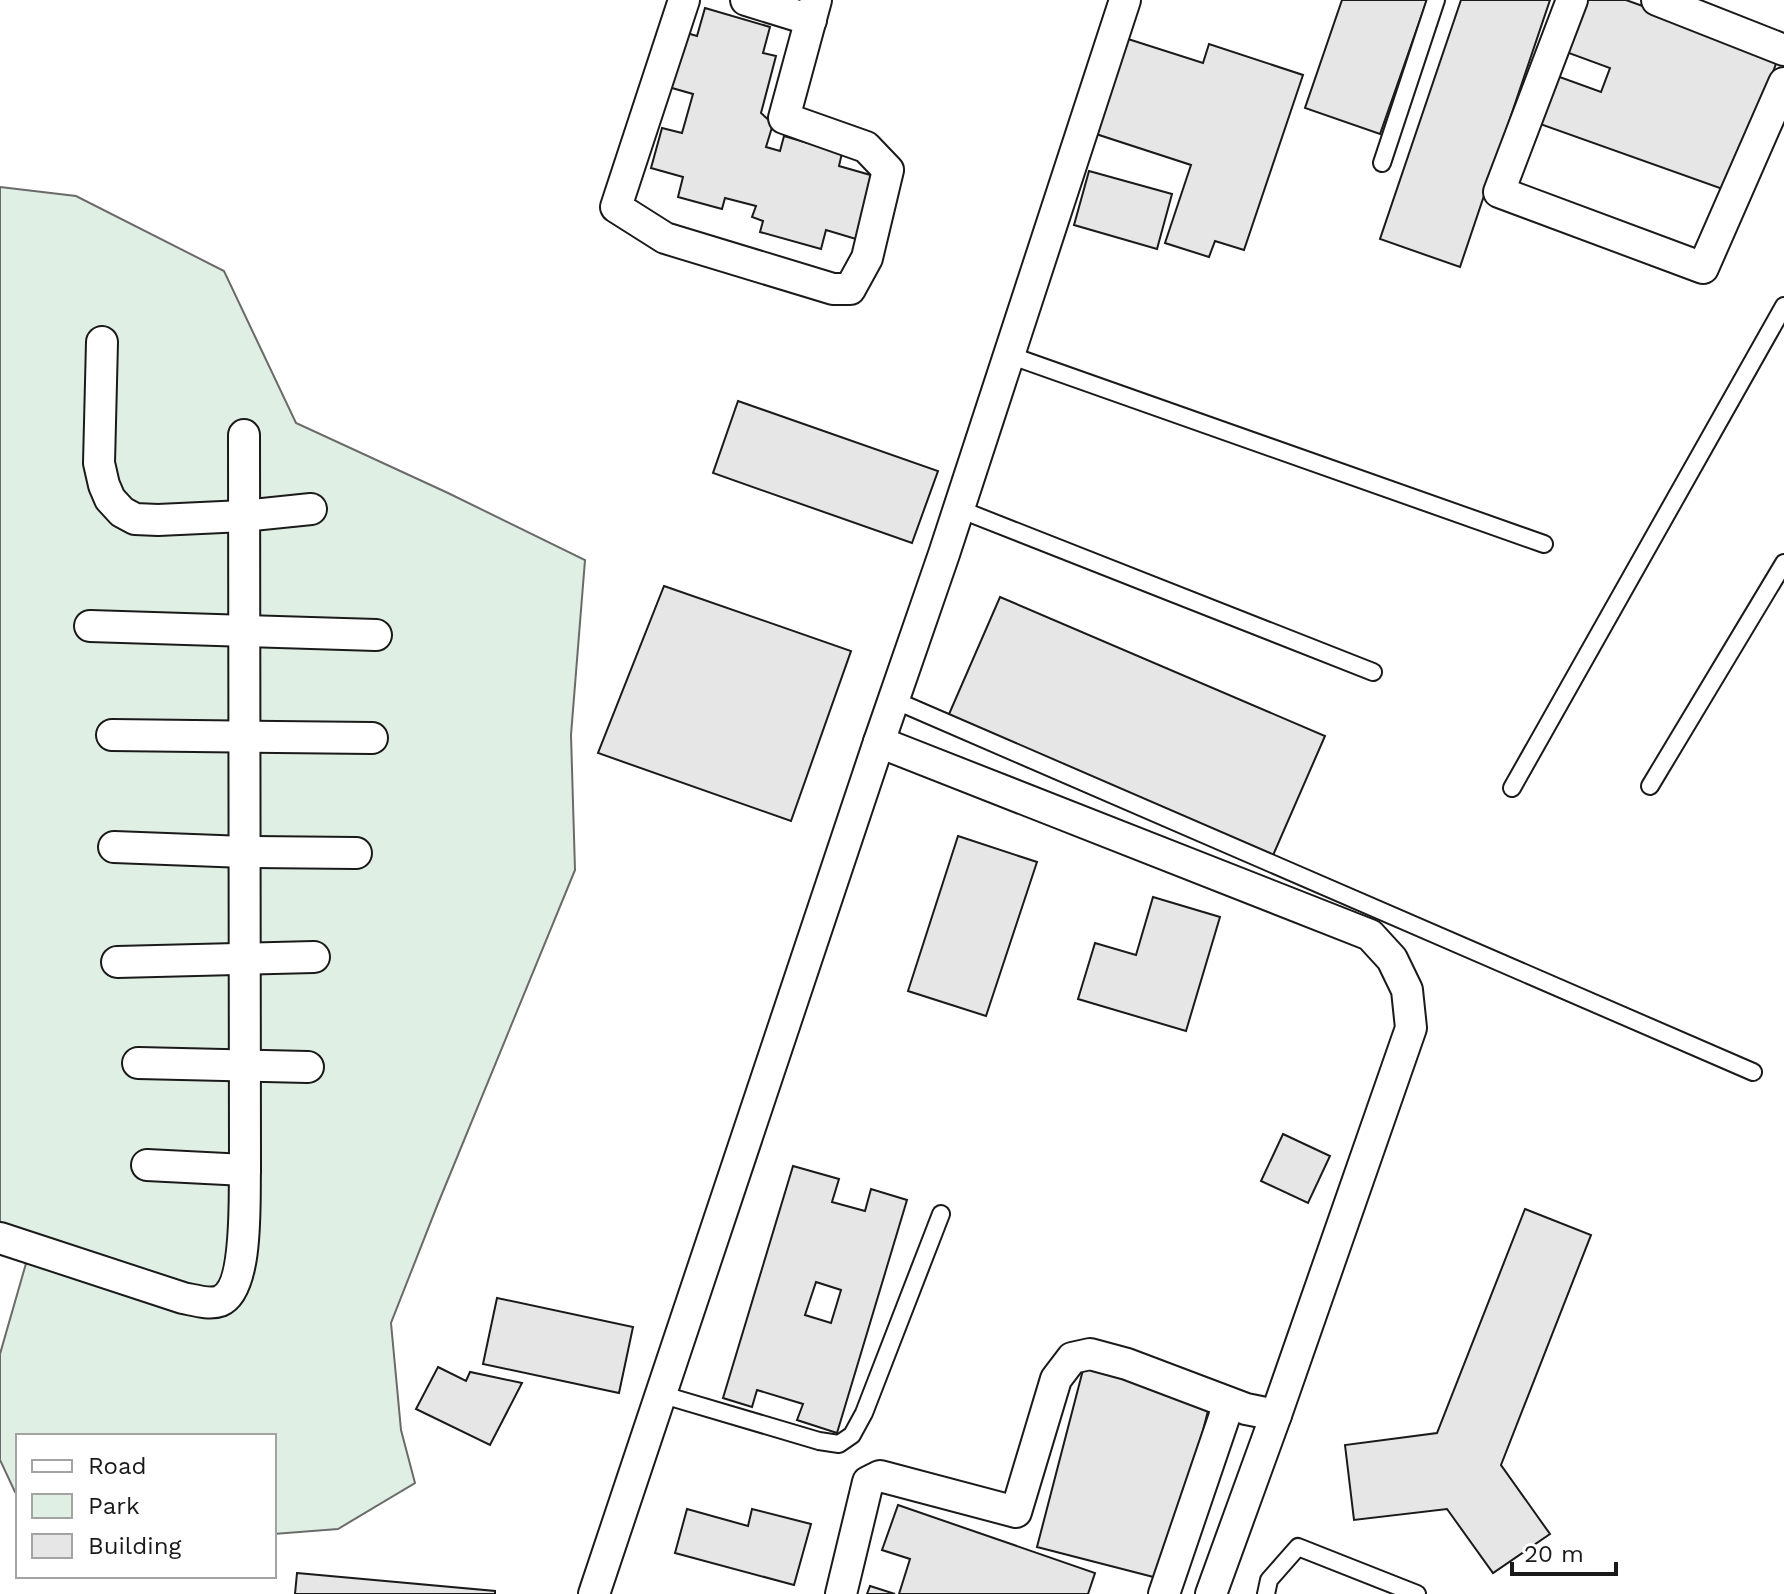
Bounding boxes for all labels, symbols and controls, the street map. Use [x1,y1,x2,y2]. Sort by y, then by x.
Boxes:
legend [16,1434,276,1578]
text: Road [88,1452,147,1480]
text: Park [88,1492,140,1520]
scale bar [1512,1526,1616,1576]
text: Building [88,1532,181,1560]
text: 20 m [1524,1540,1584,1568]

